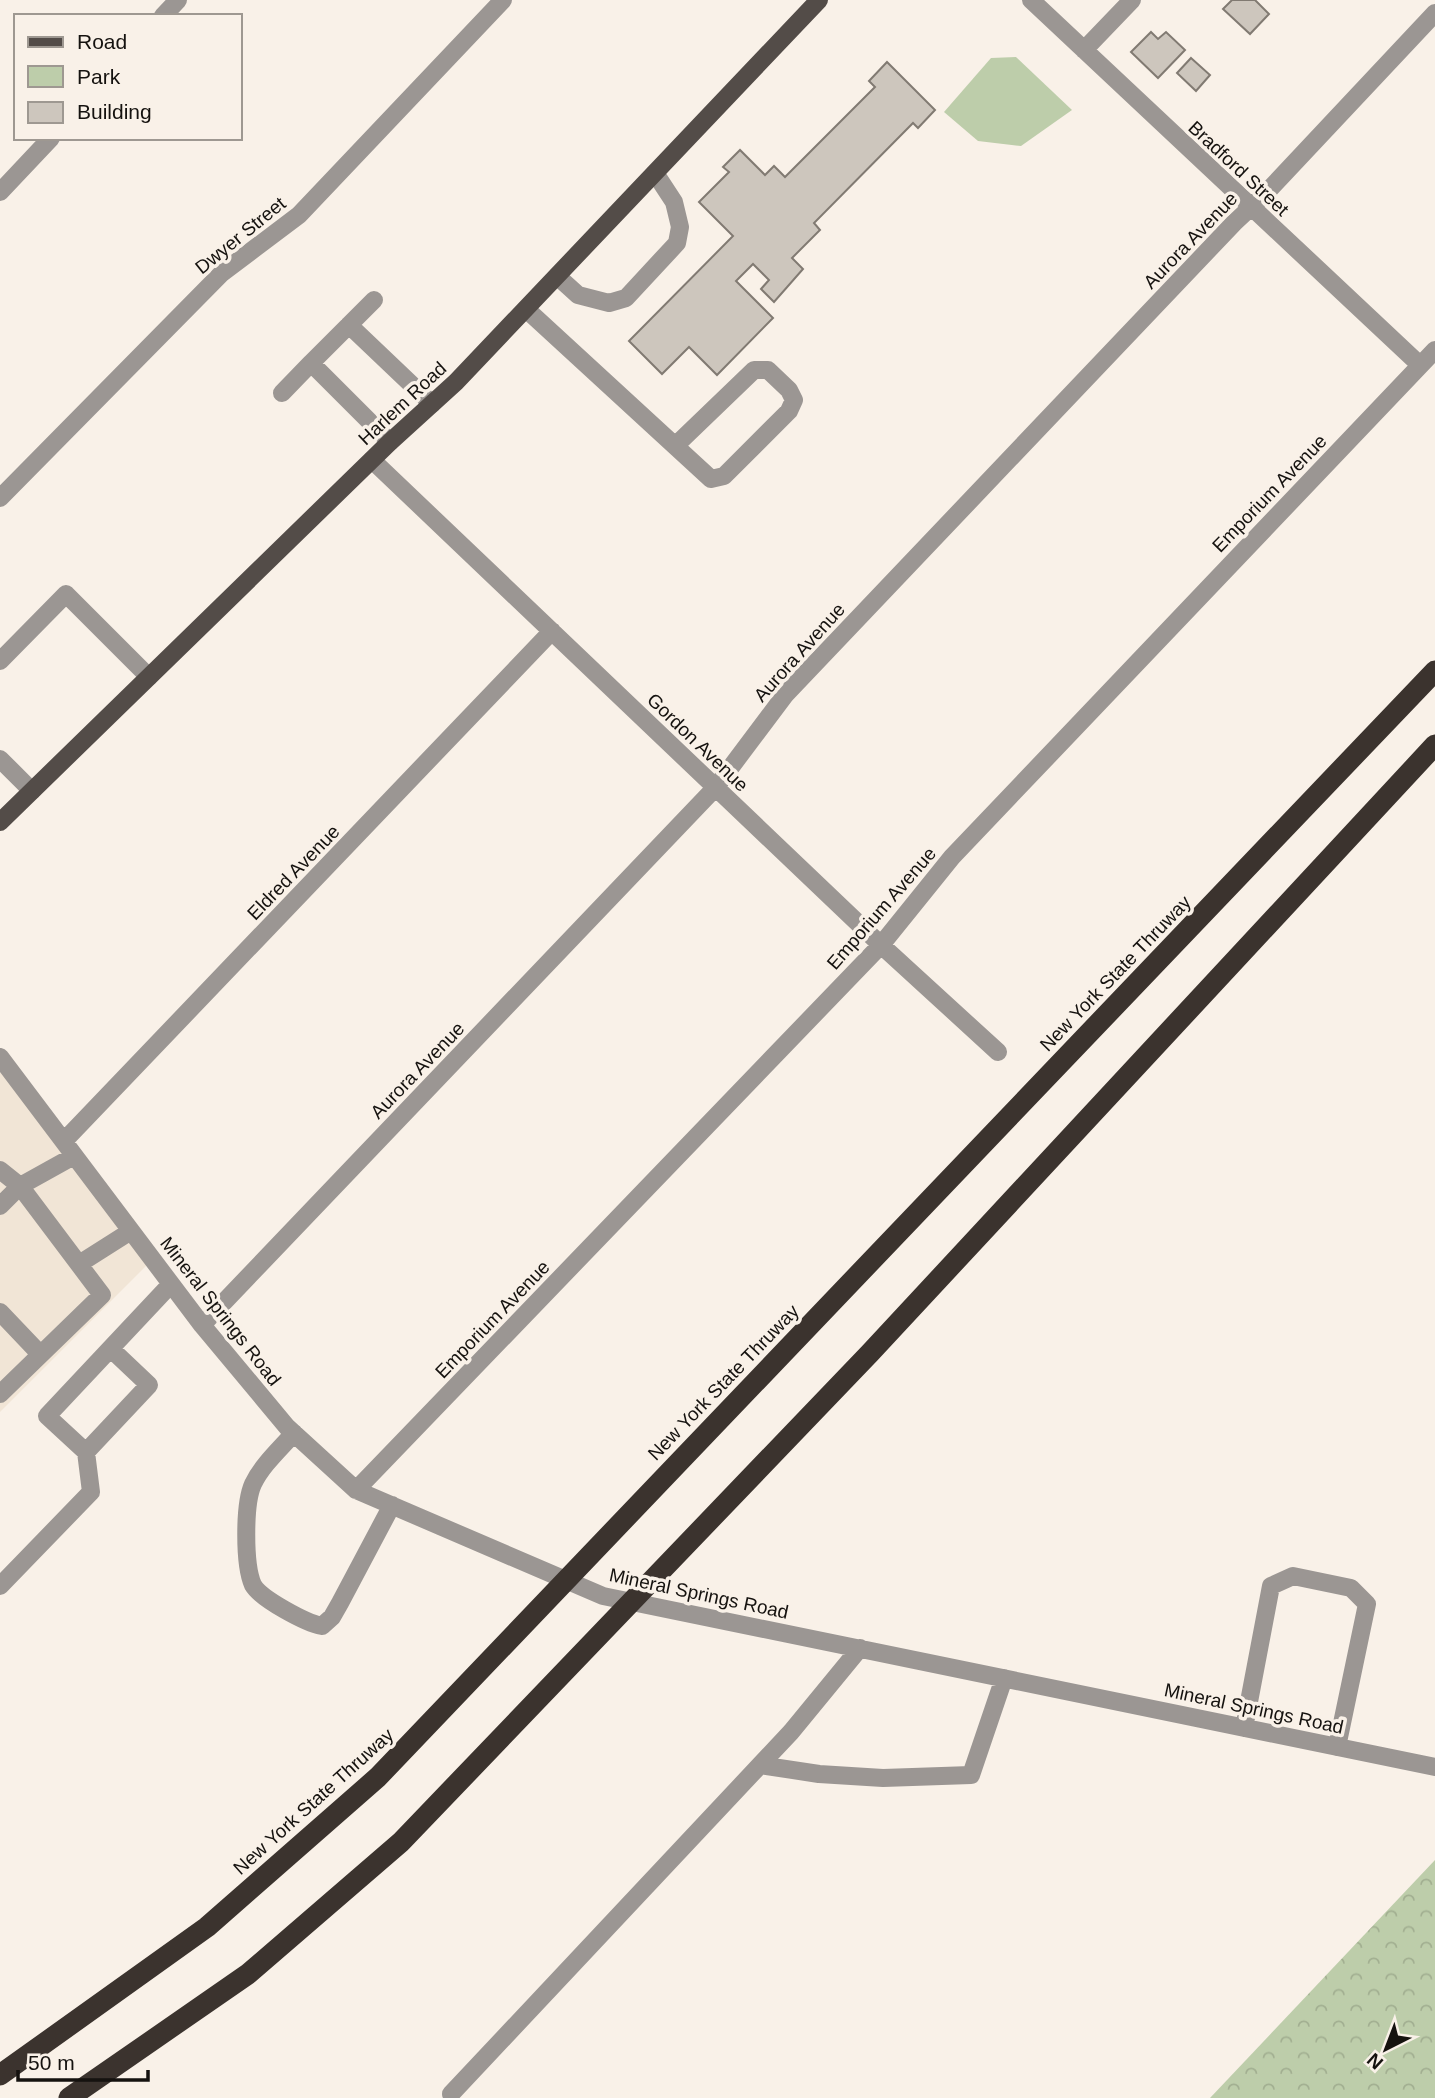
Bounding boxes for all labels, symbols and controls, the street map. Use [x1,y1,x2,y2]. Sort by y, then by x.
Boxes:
legend [14,14,242,140]
text: Road [77,30,127,53]
text: Park [77,65,121,88]
text: Building [77,100,152,123]
street label: Bradford Street [1184,117,1293,220]
street label: Aurora Avenue [1139,188,1241,293]
street label: Dwyer Street [191,192,290,278]
street label: Harlem Road [354,358,450,449]
street label: Emporium Avenue [1208,430,1331,556]
street label: Aurora Avenue [750,599,849,706]
street label: Gordon Avenue [643,689,752,796]
street label: Eldred Avenue [243,821,344,924]
street label: Emporium Avenue [823,843,940,974]
street label: New York State Thruway [1036,891,1195,1055]
street label: Aurora Avenue [366,1018,468,1123]
street label: Mineral Springs Road [156,1233,285,1390]
street label: Emporium Avenue [431,1256,554,1382]
street label: New York State Thruway [644,1300,803,1464]
street label: Mineral Springs Road [607,1564,790,1623]
street label: Mineral Springs Road [1162,1679,1345,1738]
street label: New York State Thruway [229,1724,398,1879]
north arrow [1351,2014,1421,2084]
scale bar [18,2038,147,2082]
text: N [1363,2049,1387,2074]
text: 50 m [28,2051,75,2074]

